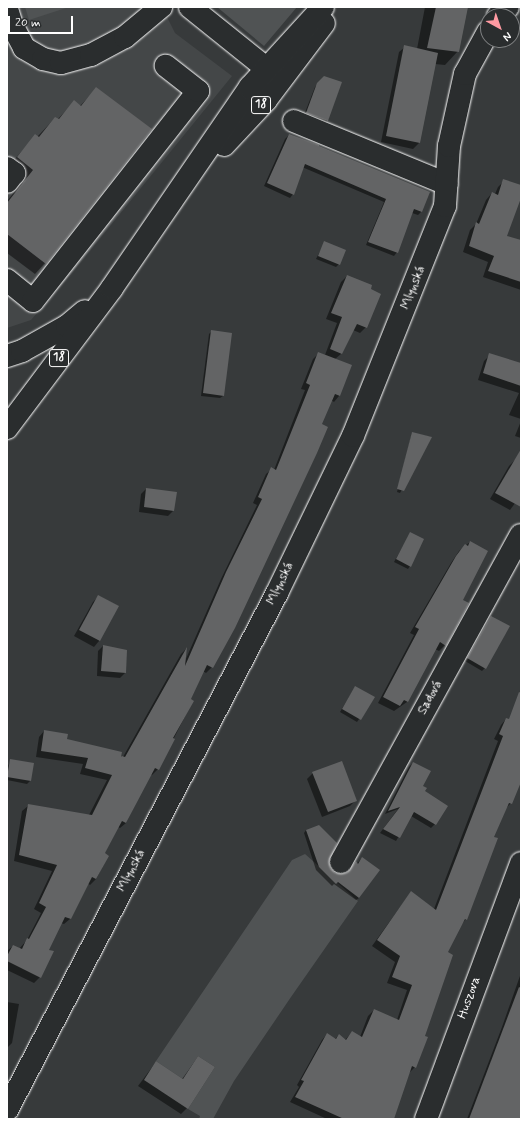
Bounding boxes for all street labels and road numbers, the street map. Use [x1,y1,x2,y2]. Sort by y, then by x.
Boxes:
road number: 18 [251,95,271,115]
street label: Mlynská [398,264,430,312]
road number: 18 [49,348,69,368]
street label: Mlynská [264,560,298,608]
street label: Sadová [415,678,447,718]
street label: Mlynská [114,847,150,895]
street label: Huszova [455,975,485,1021]

